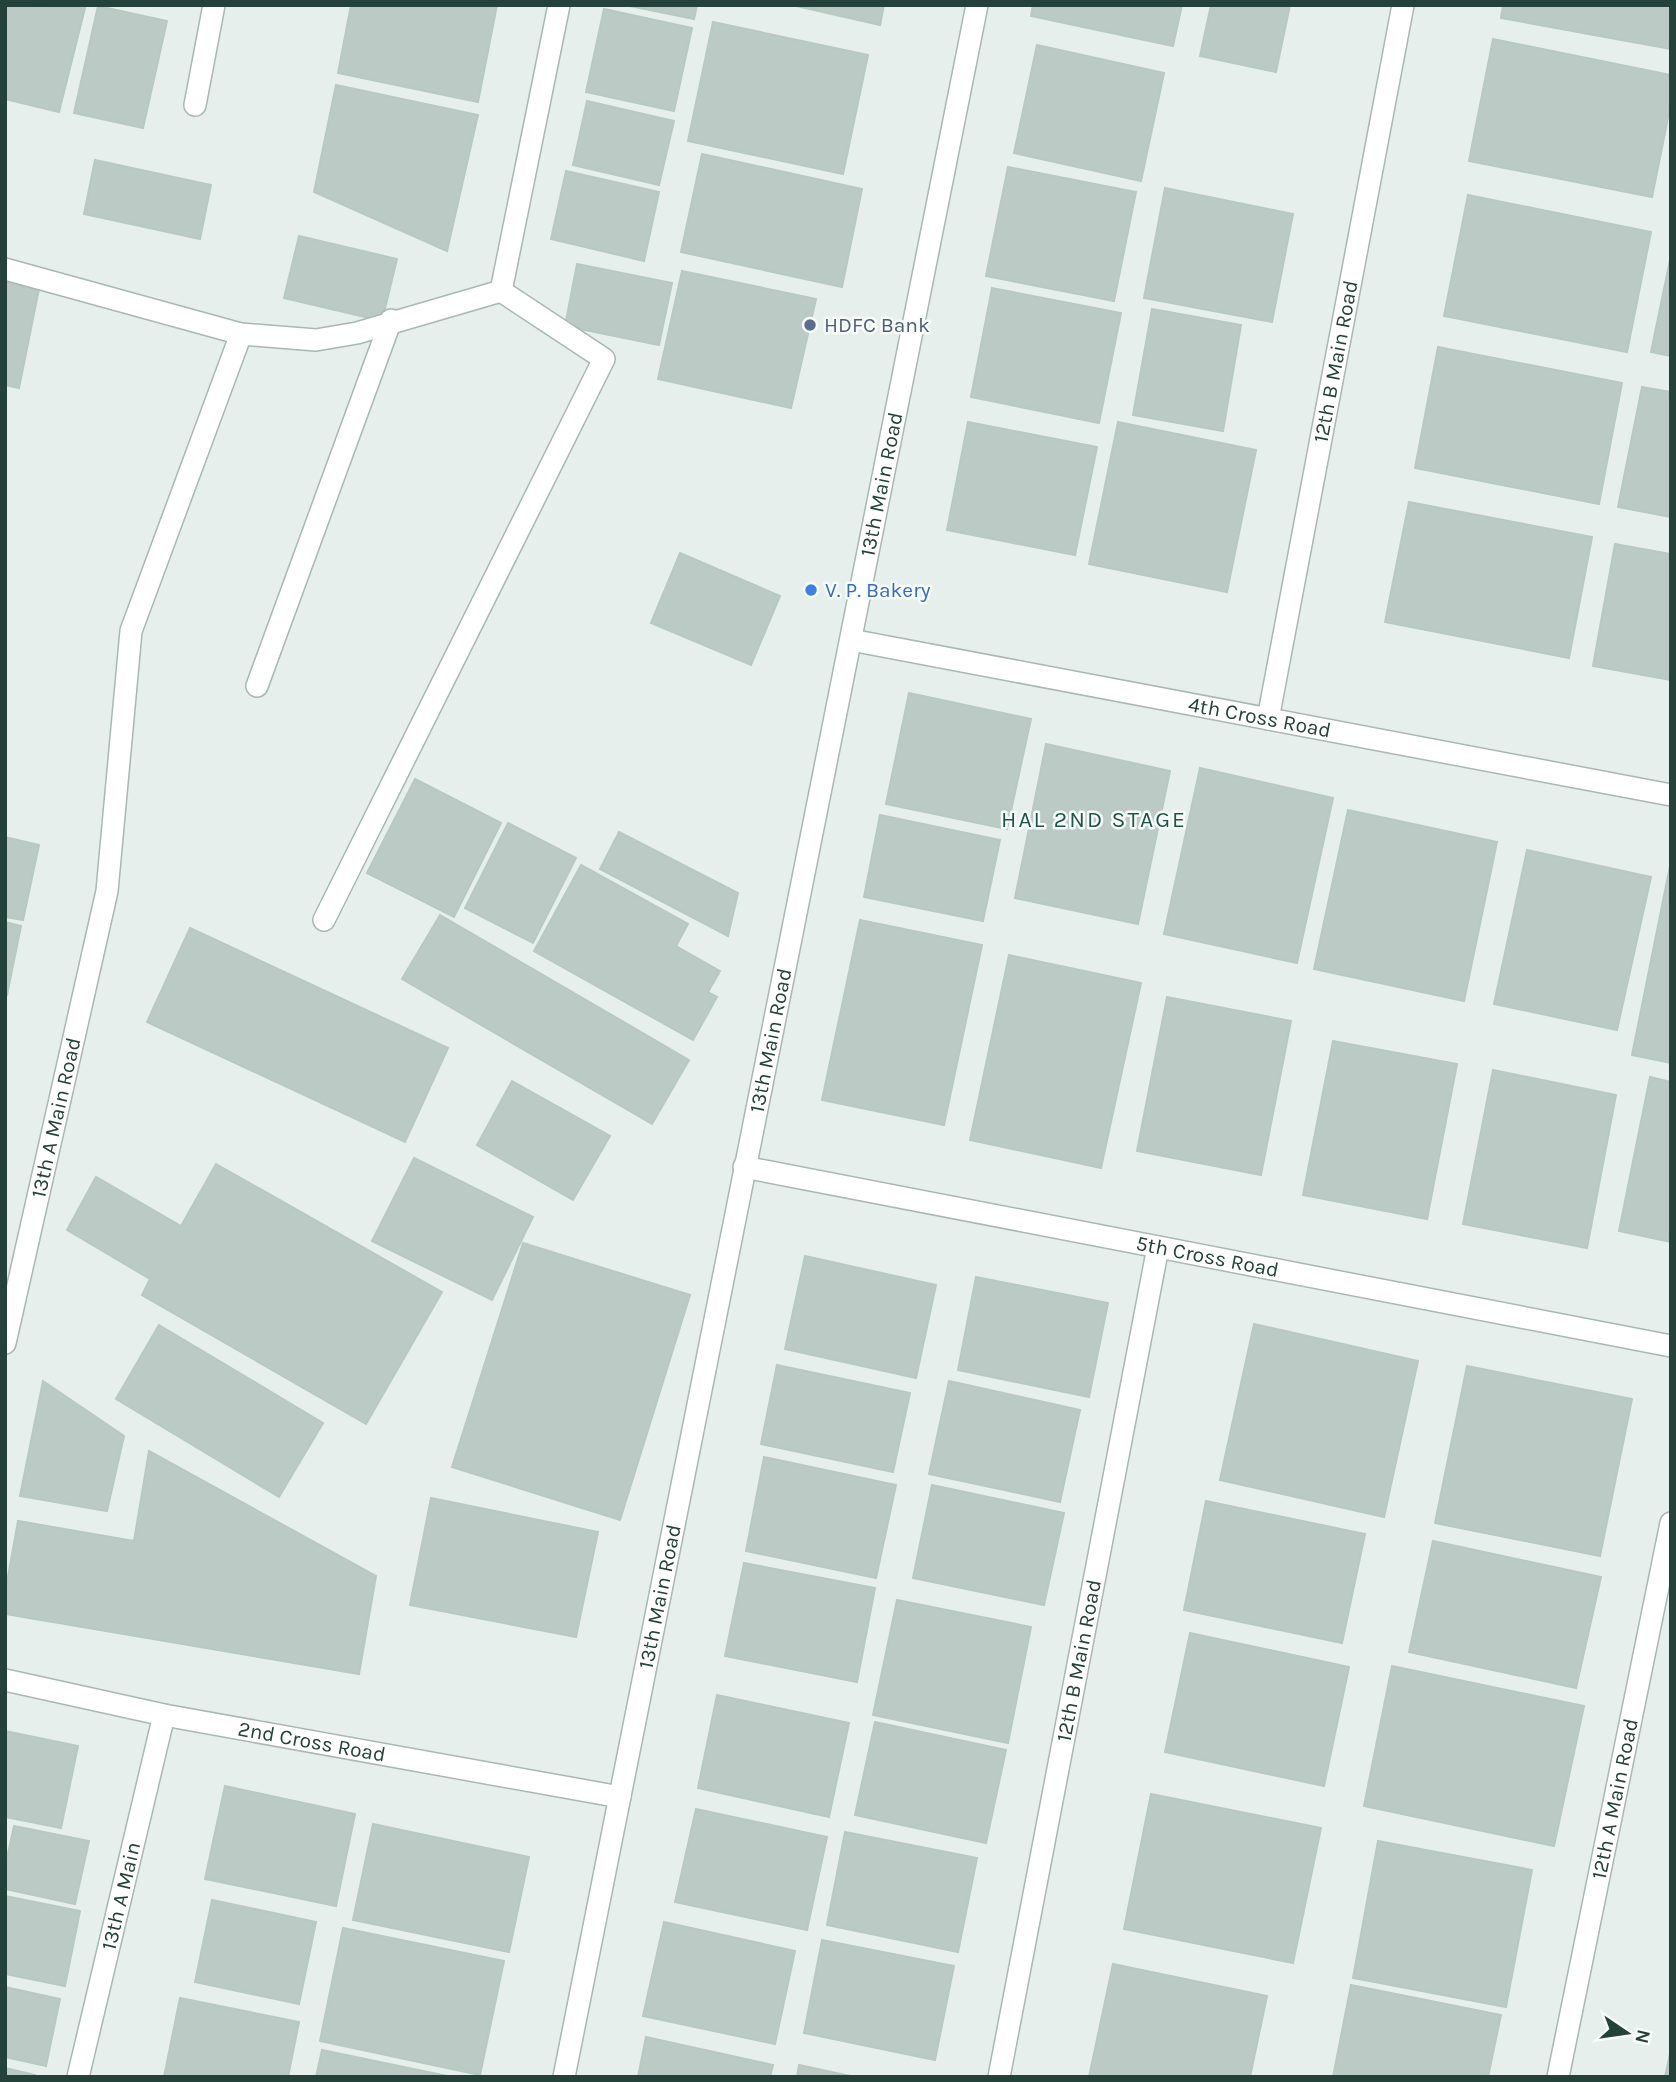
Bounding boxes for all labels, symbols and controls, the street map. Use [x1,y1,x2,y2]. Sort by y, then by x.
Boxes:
street label: 12th B Main Road [1309,278,1363,444]
place label: HDFC Bank [824,313,930,337]
marker: HDFC Bank [802,317,818,333]
street label: 13th Main Road [855,410,908,559]
place label: V. P. Bakery [825,578,931,602]
marker: V. P. Bakery [803,582,819,598]
street label: 4th Cross Road [1186,692,1333,742]
district label: HAL 2ND STAGE [1001,806,1187,833]
street label: 13th Main Road [745,966,797,1115]
street label: 13th A Main Road [26,1035,86,1200]
street label: 5th Cross Road [1134,1231,1281,1282]
street label: 13th Main Road [634,1522,686,1671]
street label: 12th B Main Road [1052,1578,1106,1744]
street label: 12th A Main Road [1587,1716,1643,1881]
street label: 2nd Cross Road [236,1717,388,1767]
street label: 13th A Main [97,1840,145,1952]
north arrow [1592,1998,1662,2068]
text: N [1630,2027,1655,2046]

